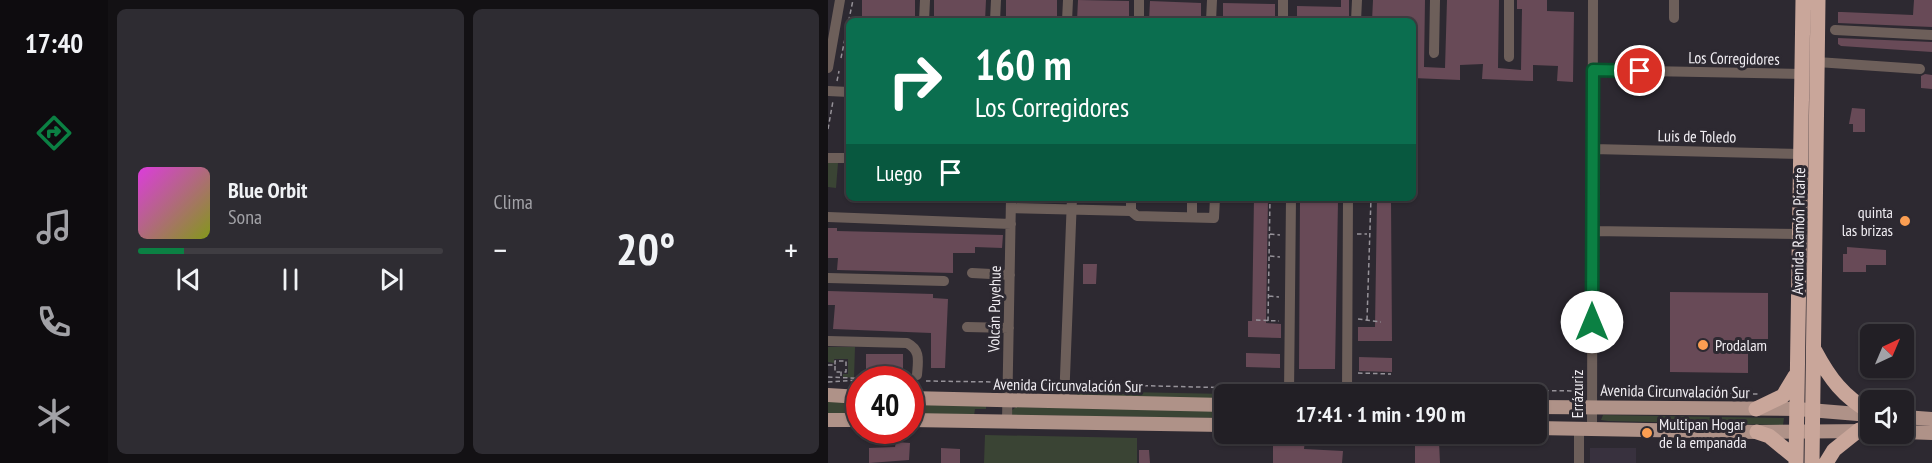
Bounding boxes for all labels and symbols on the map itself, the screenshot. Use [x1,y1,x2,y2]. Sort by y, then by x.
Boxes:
pin [1614,45,1665,96]
street label: Los Corregidores [1688,47,1780,69]
street label: Luis de Toledo [1657,125,1737,147]
street label: Avenida Ramón Picarte [1787,167,1809,295]
place label: quinta las brizas [1842,202,1893,240]
marker: quinta las brizas [1898,214,1912,228]
street label: Volcán Puyehue [983,265,1005,354]
position arrow [1560,290,1624,354]
north arrow [1860,324,1914,378]
place label: Prodalam [1715,335,1767,355]
marker: Prodalam [1696,338,1710,352]
speed limit sign: 40 [846,366,924,444]
street label: Errázuriz [1567,370,1587,418]
street label: Avenida Circunvalación Sur [993,374,1143,396]
street label: Avenida Circunvalación Sur [1600,380,1750,402]
place label: Multipan Hogar de la empanada [1659,414,1747,452]
marker: Multipan Hogar de la empanada [1640,426,1654,440]

